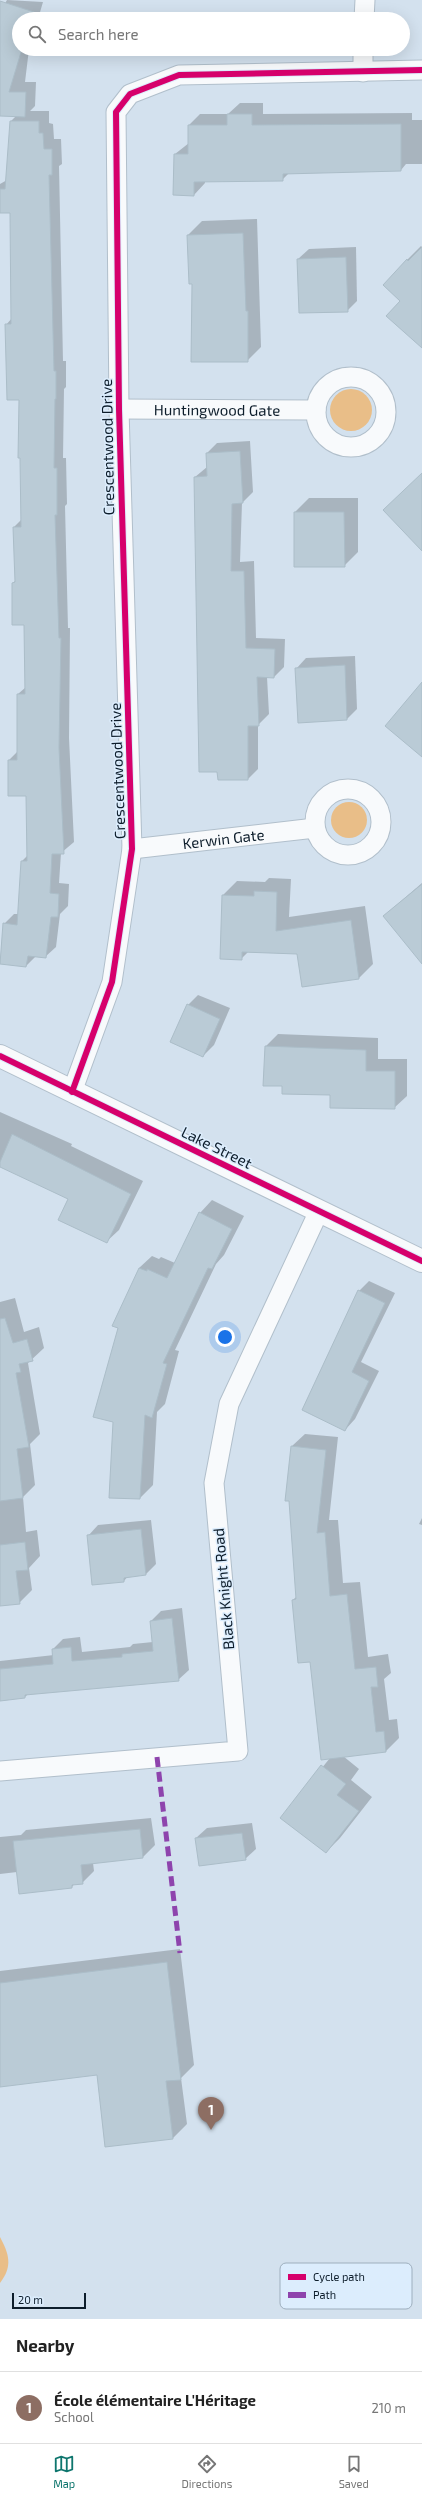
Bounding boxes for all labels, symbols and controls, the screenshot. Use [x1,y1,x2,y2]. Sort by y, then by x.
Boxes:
search box [12,12,410,56]
icon: search [26,23,48,45]
text: Search here [58,25,139,43]
street label: Crescentwood Drive [97,379,117,515]
street label: Huntingwood Gate [154,400,280,419]
street label: Crescentwood Drive [106,702,128,840]
street label: Kerwin Gate [181,825,265,852]
street label: Lake Street [179,1122,256,1172]
your location [215,1327,235,1347]
street label: Black Knight Road [209,1527,237,1651]
pin: 1 [198,2097,224,2130]
legend [280,2263,412,2309]
text: Cycle path [313,2270,365,2283]
text: Path [313,2288,336,2301]
scale bar [12,2291,86,2310]
text: 20 m [18,2293,43,2306]
text: Nearby [16,2335,74,2355]
text: École élémentaire L'Héritage [54,2391,256,2409]
text: 1 [26,2400,32,2416]
text: 210 m [371,2400,406,2416]
text: School [54,2409,94,2425]
tab: Map [53,2453,75,2490]
tab: Directions [182,2453,232,2490]
tab: Saved [339,2453,369,2490]

